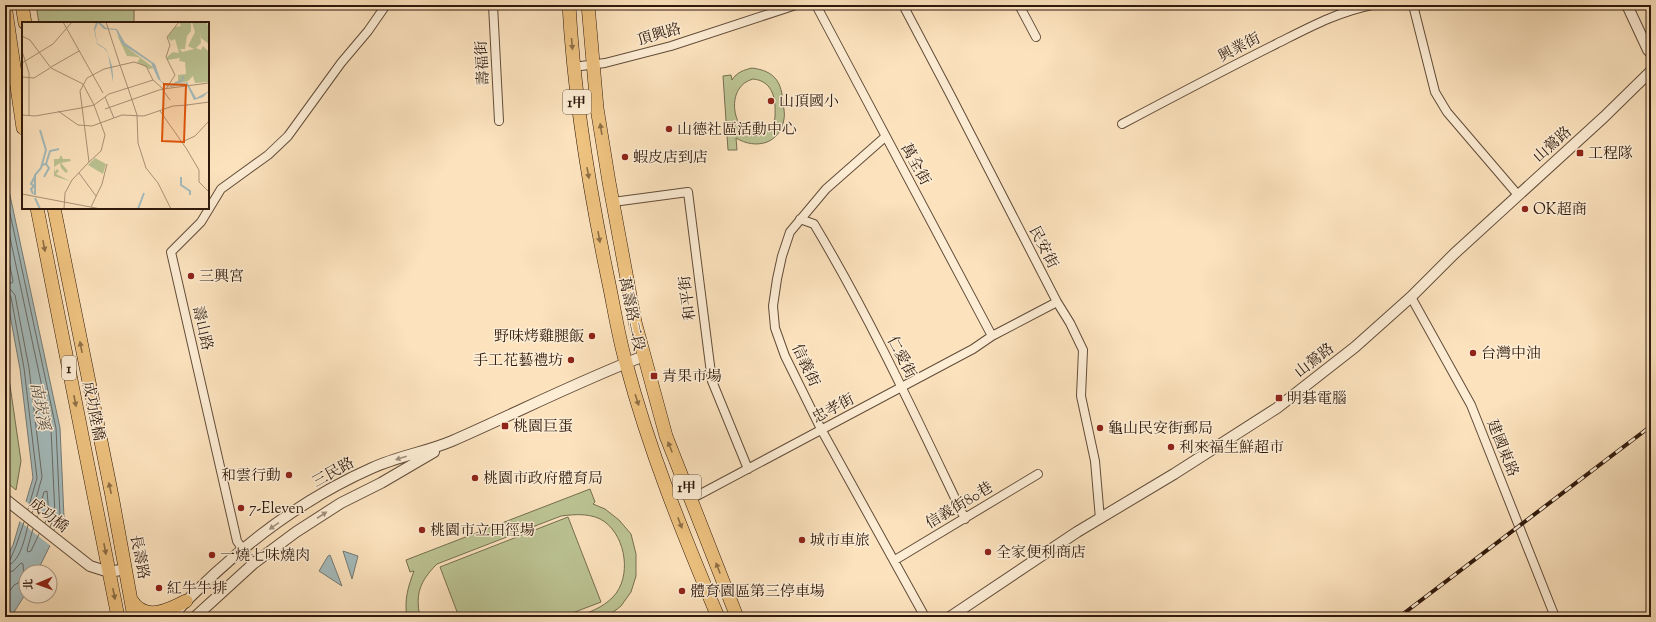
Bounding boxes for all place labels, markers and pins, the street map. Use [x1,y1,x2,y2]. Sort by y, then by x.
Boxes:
place label: 山頂國小 [779,92,839,113]
marker: 山頂國小 [766,96,776,106]
place label: 山德社區活動中心 [677,120,797,141]
marker: 山德社區活動中心 [664,124,674,134]
place label: 工程隊 [1588,144,1633,165]
place label: 蝦皮店到店 [633,148,708,169]
marker: 工程隊 [1575,148,1585,158]
marker: 蝦皮店到店 [620,152,630,162]
place label: OK超商 [1533,200,1587,221]
marker: OK超商 [1520,204,1530,214]
place label: 三興宮 [199,267,244,288]
marker: 三興宮 [186,271,196,281]
place label: 野味烤雞腿飯 [494,327,584,348]
marker: 野味烤雞腿飯 [587,331,597,341]
place label: 台灣中油 [1481,344,1541,365]
marker: 台灣中油 [1468,348,1478,358]
place label: 手工花藝禮坊 [473,351,563,372]
marker: 手工花藝禮坊 [566,355,576,365]
place label: 青果市場 [662,367,722,388]
marker: 青果市場 [649,371,659,381]
place label: 明碁電腦 [1287,389,1347,410]
marker: 明碁電腦 [1274,393,1284,403]
place label: 桃園巨蛋 [513,417,573,438]
place label: 龜山民安街郵局 [1108,419,1213,440]
marker: 桃園巨蛋 [500,421,510,431]
marker: 龜山民安街郵局 [1095,423,1105,433]
place label: 利來福生鮮超市 [1179,438,1284,459]
marker: 利來福生鮮超市 [1166,442,1176,452]
place label: 和雲行動 [221,466,281,487]
place label: 桃園市政府體育局 [483,469,603,490]
marker: 和雲行動 [284,470,294,480]
marker: 桃園市政府體育局 [470,473,480,483]
place label: 7-Eleven [249,499,305,520]
marker: 7-Eleven [236,503,246,513]
place label: 桃園市立田徑場 [430,521,535,542]
marker: 桃園市立田徑場 [417,525,427,535]
place label: 城市車旅 [810,531,870,552]
marker: 城市車旅 [797,535,807,545]
place label: 全家便利商店 [996,543,1086,564]
place label: 一燒七味燒肉 [220,546,310,567]
marker: 全家便利商店 [983,547,993,557]
marker: 一燒七味燒肉 [207,550,217,560]
place label: 紅牛牛排 [167,579,227,600]
place label: 體育園區第三停車場 [690,582,825,603]
marker: 紅牛牛排 [154,583,164,593]
marker: 體育園區第三停車場 [677,586,687,596]

